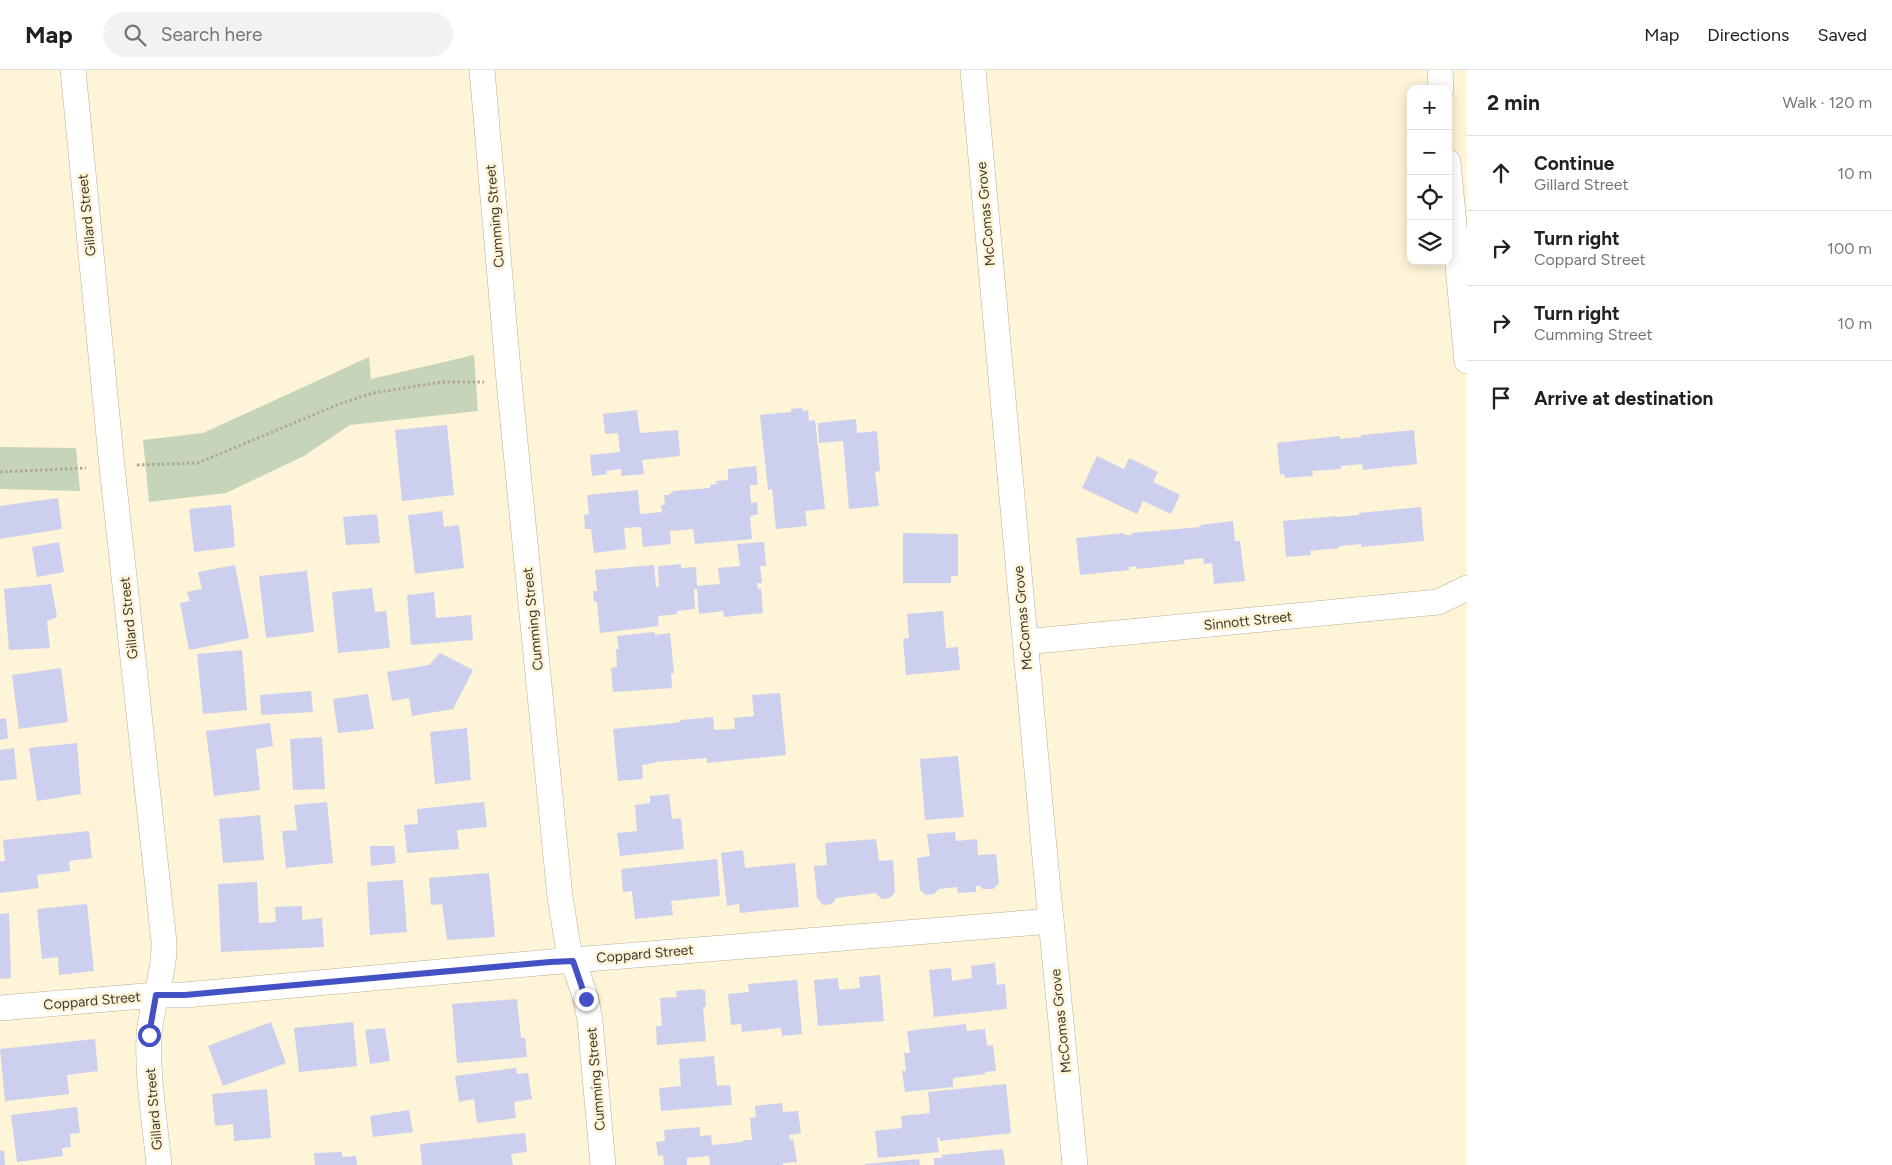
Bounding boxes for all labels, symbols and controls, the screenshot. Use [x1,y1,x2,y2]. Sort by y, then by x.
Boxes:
search box [103,12,453,57]
text: Map [25,20,73,49]
icon: search [121,21,149,49]
text: Search here [161,23,262,46]
text: Map [1644,24,1679,46]
text: Directions [1707,24,1789,46]
text: Saved [1817,24,1867,46]
map controls [1407,85,1452,265]
button: + [1407,85,1452,130]
text: 2 min [1487,90,1540,115]
text: Walk · 120 m [1783,93,1872,112]
button: − [1407,130,1452,175]
text: Continue [1534,152,1614,175]
icon: ahead [1487,159,1515,187]
street label: McComas Grove [973,161,999,267]
street label: Cumming Street [482,164,508,268]
text: 10 m [1838,164,1872,183]
street label: Gillard Street [74,173,100,257]
button: locate [1407,175,1452,220]
text: Gillard Street [1534,175,1629,194]
button: layers [1407,220,1452,265]
text: Turn right [1534,227,1620,250]
icon: right [1487,234,1515,262]
text: 100 m [1827,239,1872,258]
text: Coppard Street [1534,250,1645,269]
text: Turn right [1534,302,1620,325]
icon: right [1487,309,1515,337]
text: 10 m [1838,314,1872,333]
text: Cumming Street [1534,325,1652,344]
icon: arrive [1487,384,1515,412]
text: Arrive at destination [1534,387,1713,410]
street label: McComas Grove [1010,565,1036,671]
street label: Cumming Street [519,567,547,671]
street label: Gillard Street [116,576,142,660]
street label: Sinnott Street [1203,608,1293,634]
street label: Coppard Street [596,941,694,967]
street label: McComas Grove [1047,968,1075,1074]
street label: Coppard Street [43,988,141,1014]
route end [575,988,598,1011]
route start [138,1024,161,1047]
street label: Cumming Street [583,1027,609,1131]
street label: Gillard Street [142,1067,166,1151]

